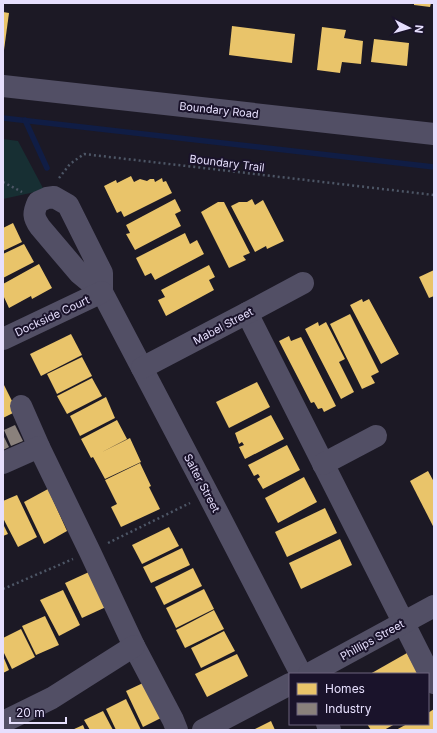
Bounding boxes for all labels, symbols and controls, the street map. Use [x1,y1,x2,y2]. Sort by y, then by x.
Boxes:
north arrow [389,8,429,48]
text: N [412,24,426,34]
street label: Boundary Road [179,99,259,121]
street label: Boundary Trail [189,151,265,175]
street label: Dockside Court [13,292,92,339]
street label: Mabel Street [191,304,256,348]
street label: Salter Street [181,451,223,515]
street label: Phillips Street [338,617,407,663]
legend [289,673,429,725]
text: Homes [325,681,365,696]
scale bar [10,699,66,725]
text: Industry [325,701,372,716]
text: 20 m [16,705,45,720]

